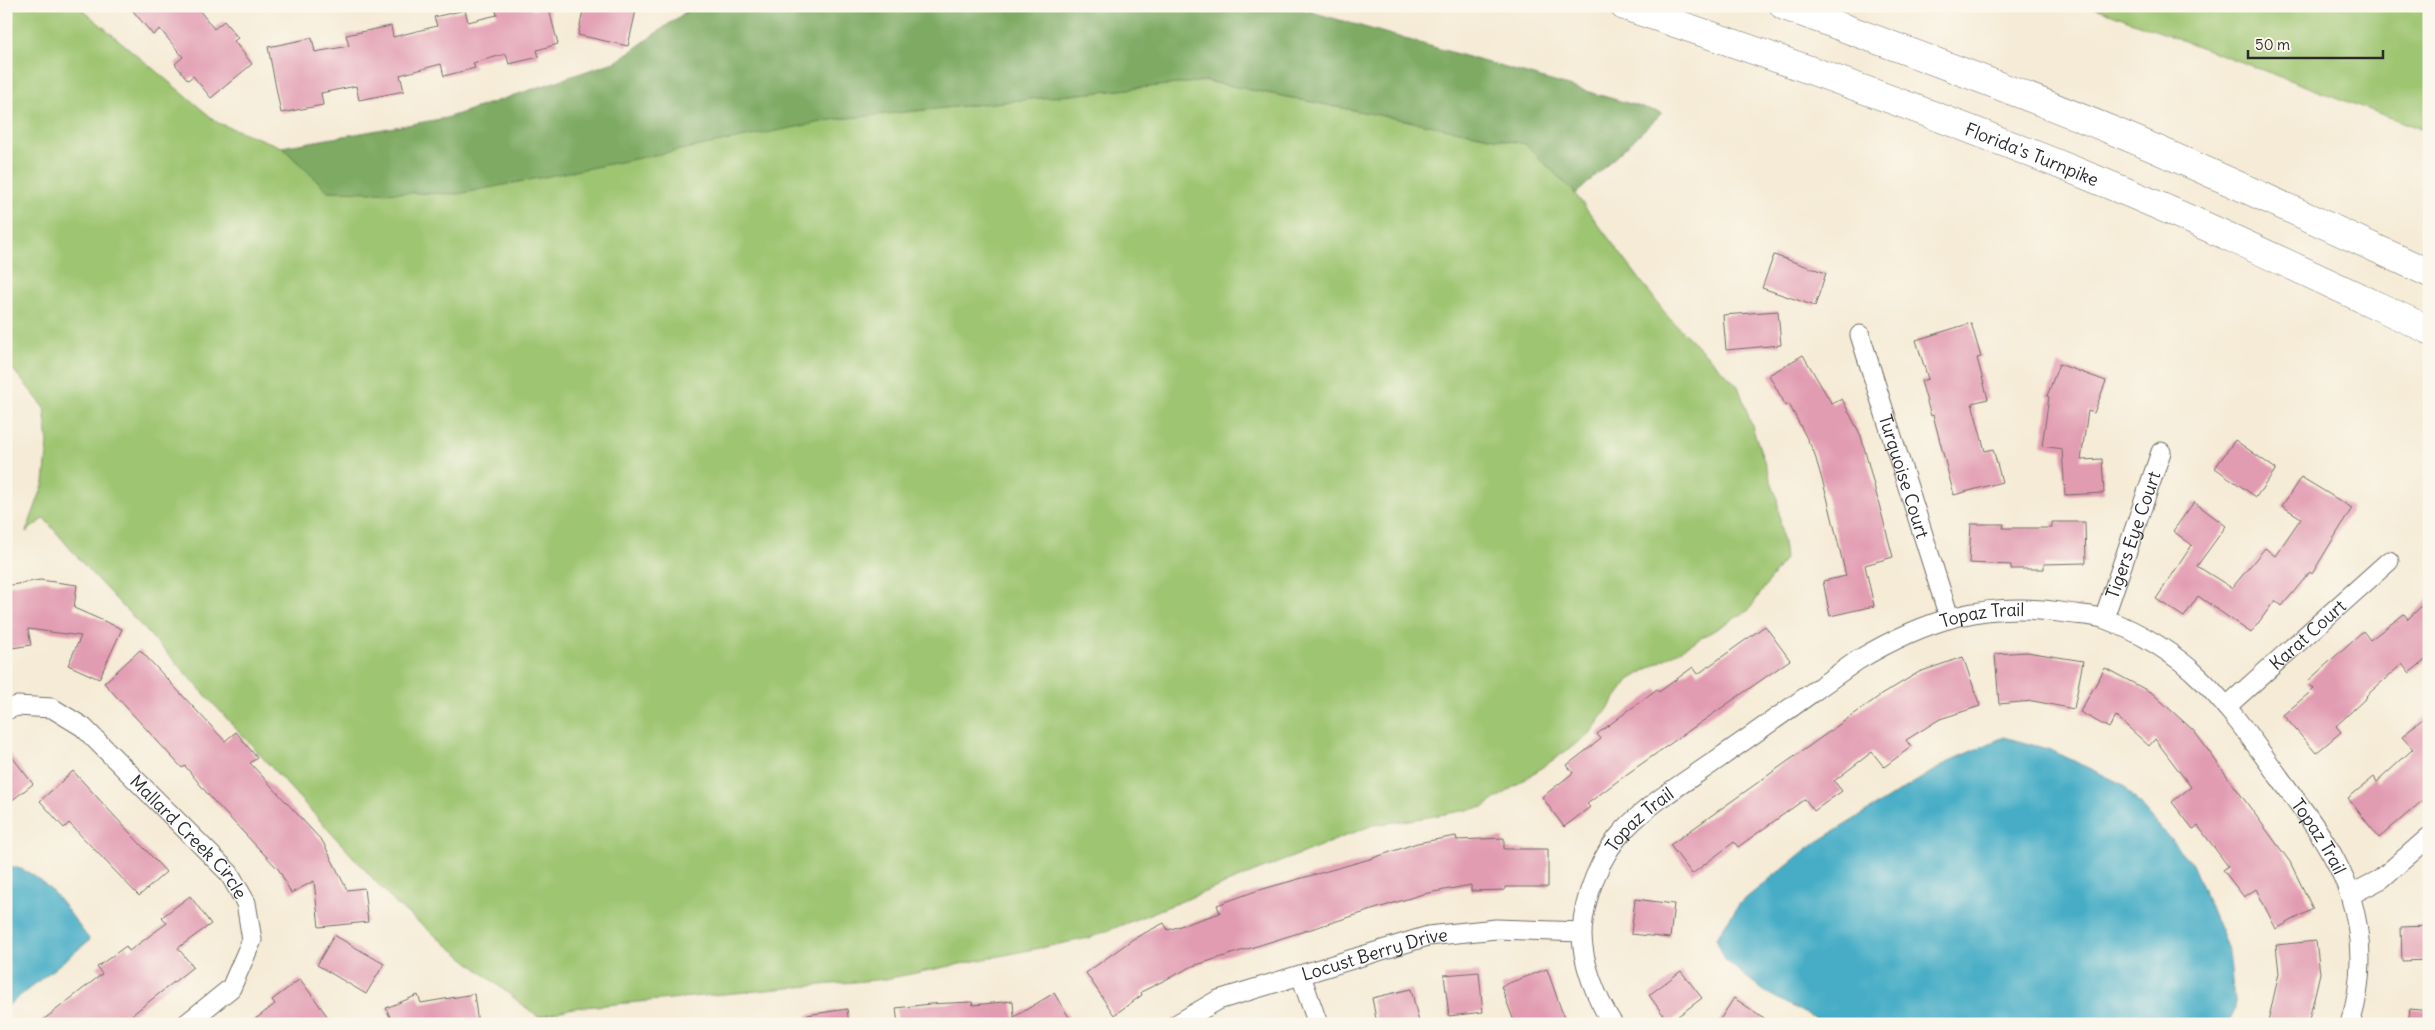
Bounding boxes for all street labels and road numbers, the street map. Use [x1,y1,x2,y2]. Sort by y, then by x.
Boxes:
street label: Florida's Turnpike [1962,117,2102,191]
street label: Turquoise Court [1874,411,1935,541]
street label: Tigers Eye Court [2100,468,2165,602]
street label: Karat Court [2264,594,2350,674]
street label: Topaz Trail [1937,597,2025,632]
street label: Mallard Creek Circle [125,769,253,903]
street label: Topaz Trail [1600,782,1678,856]
street label: Topaz Trail [2287,794,2352,878]
street label: Locust Berry Drive [1299,923,1449,985]

